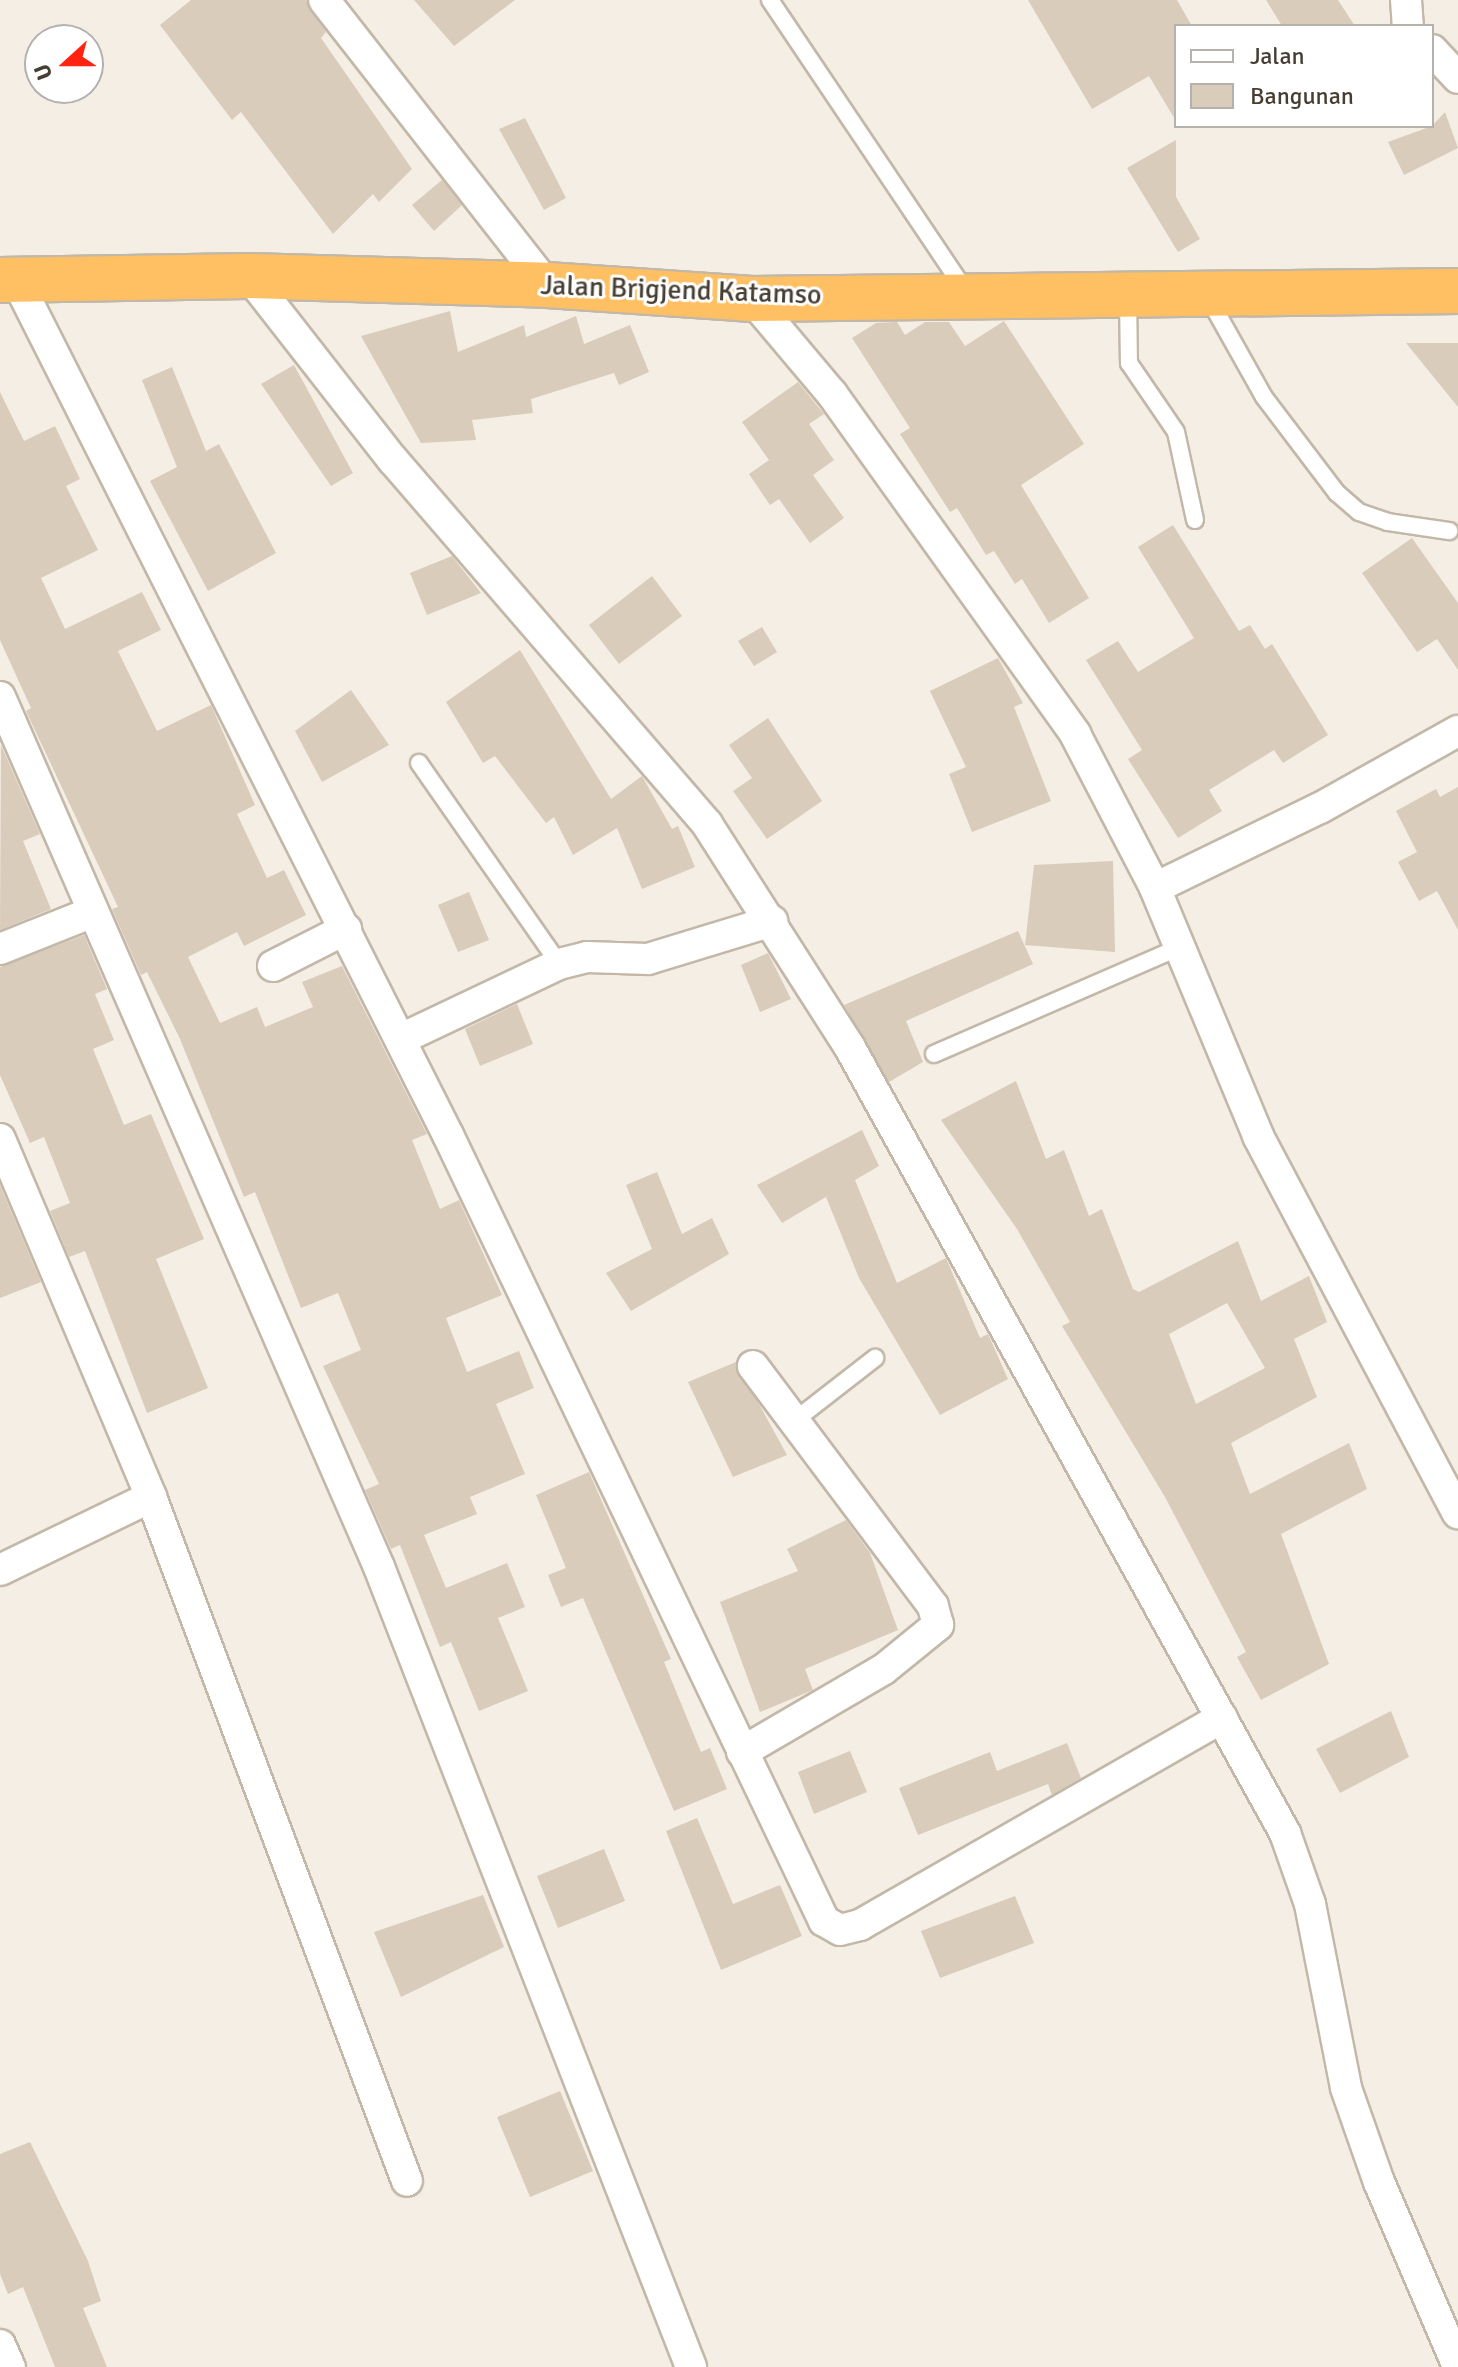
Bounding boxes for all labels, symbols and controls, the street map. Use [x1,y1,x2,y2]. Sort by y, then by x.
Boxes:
north arrow [24,24,104,104]
legend [1174,24,1434,128]
text: Jalan [1250,41,1305,71]
text: U [28,60,58,84]
text: Bangunan [1250,81,1354,111]
street label: Jalan Brigjend Katamso [540,268,822,312]

